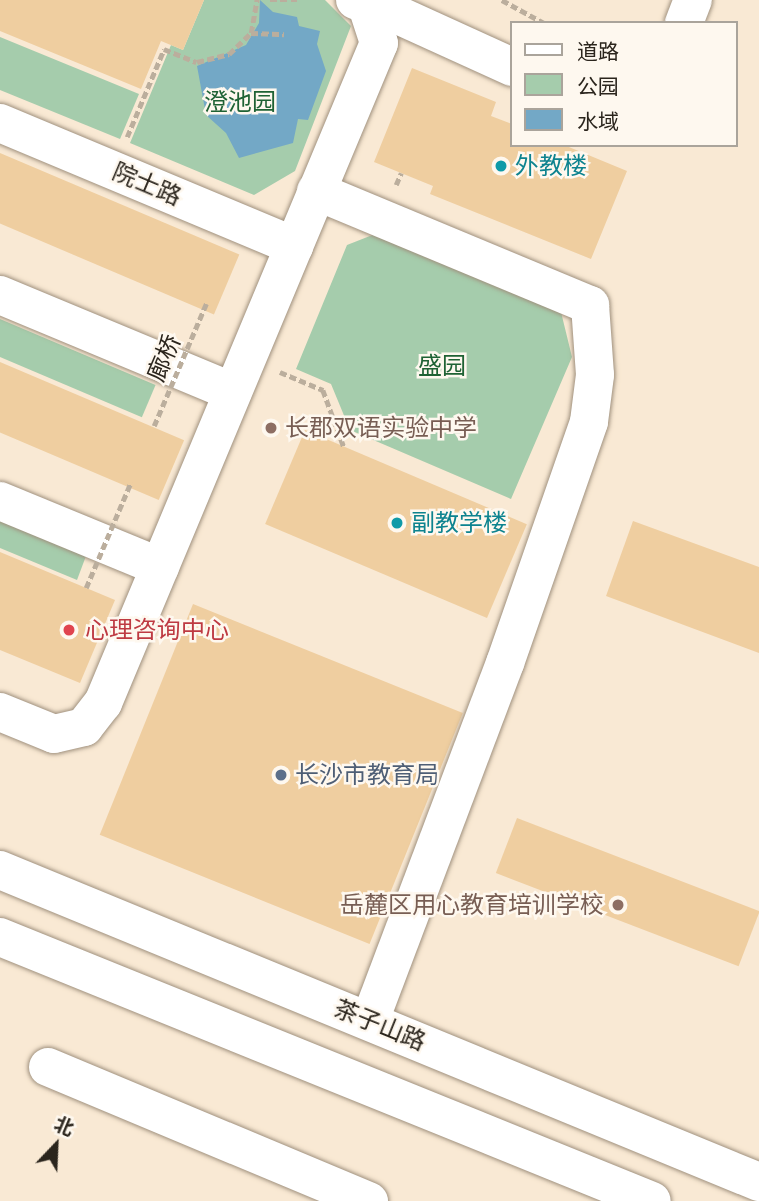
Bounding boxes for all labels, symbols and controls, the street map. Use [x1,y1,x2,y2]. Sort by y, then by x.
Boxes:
legend [510,21,738,147]
text: 道路 [577,38,619,64]
text: 公园 [577,73,619,99]
park label: 澄池园 [204,88,276,116]
text: 水域 [577,108,619,134]
place label: 外教楼 [515,152,587,180]
street label: 院士路 [108,157,186,211]
marker: 外教楼 [493,158,509,174]
street label: 廊桥 [141,330,187,386]
park label: 盛园 [418,352,466,380]
place label: 长郡双语实验中学 [285,414,477,442]
marker: 长郡双语实验中学 [263,420,279,436]
place label: 副教学楼 [411,509,507,537]
marker: 副教学楼 [389,515,405,531]
place label: 心理咨询中心 [85,616,229,644]
marker: 心理咨询中心 [59,620,79,640]
place label: 长沙市教育局 [295,761,439,789]
marker: 长沙市教育局 [273,767,289,783]
place label: 岳麓区用心教育培训学校 [340,891,604,919]
marker: 岳麓区用心教育培训学校 [610,897,626,913]
street label: 茶子山路 [330,994,430,1056]
north arrow [21,1110,91,1180]
text: 北 [51,1111,78,1140]

